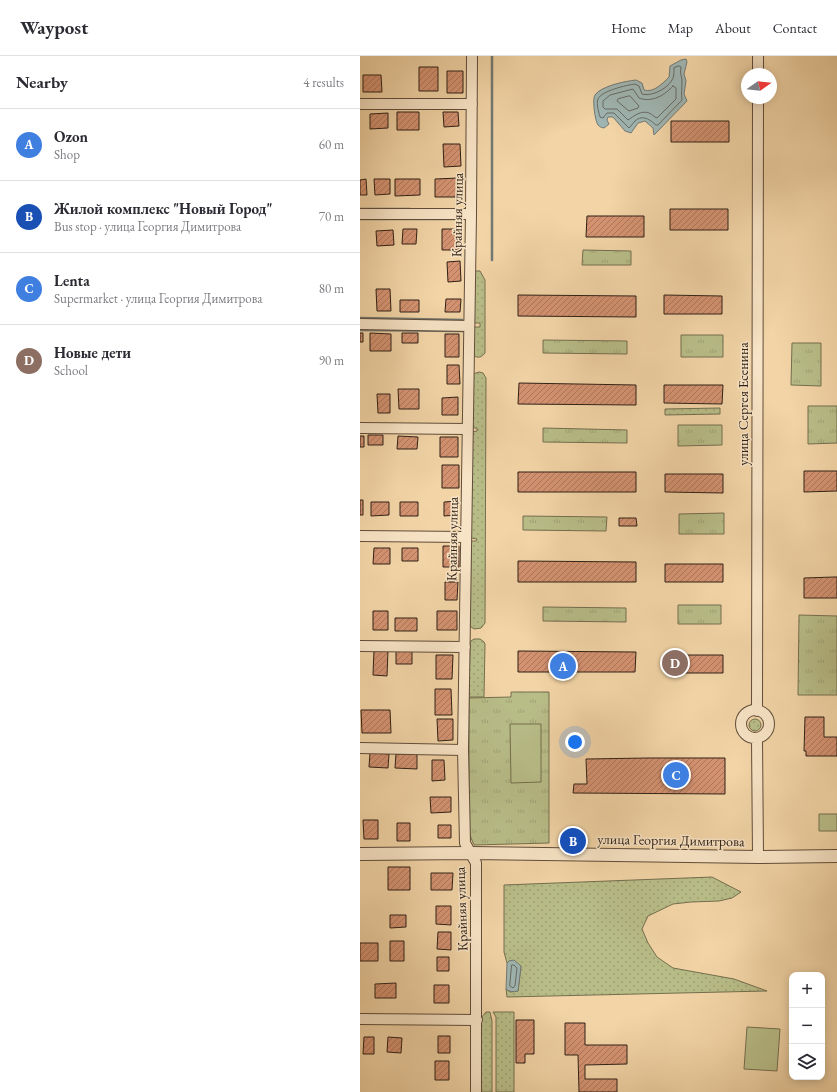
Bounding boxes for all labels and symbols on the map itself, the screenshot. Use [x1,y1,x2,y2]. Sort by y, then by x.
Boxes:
north arrow [741,68,777,104]
street label: Крайняя улица [447,172,467,257]
street label: улица Сергея Есенина [734,342,752,466]
street label: Крайняя улица [442,496,462,581]
pin: D [662,648,688,678]
pin: A [550,651,576,681]
your location [565,732,585,752]
pin: C [663,760,689,790]
pin: B [560,826,586,856]
street label: улица Георгия Димитрова [597,830,745,850]
street label: Крайняя улица [451,866,471,952]

